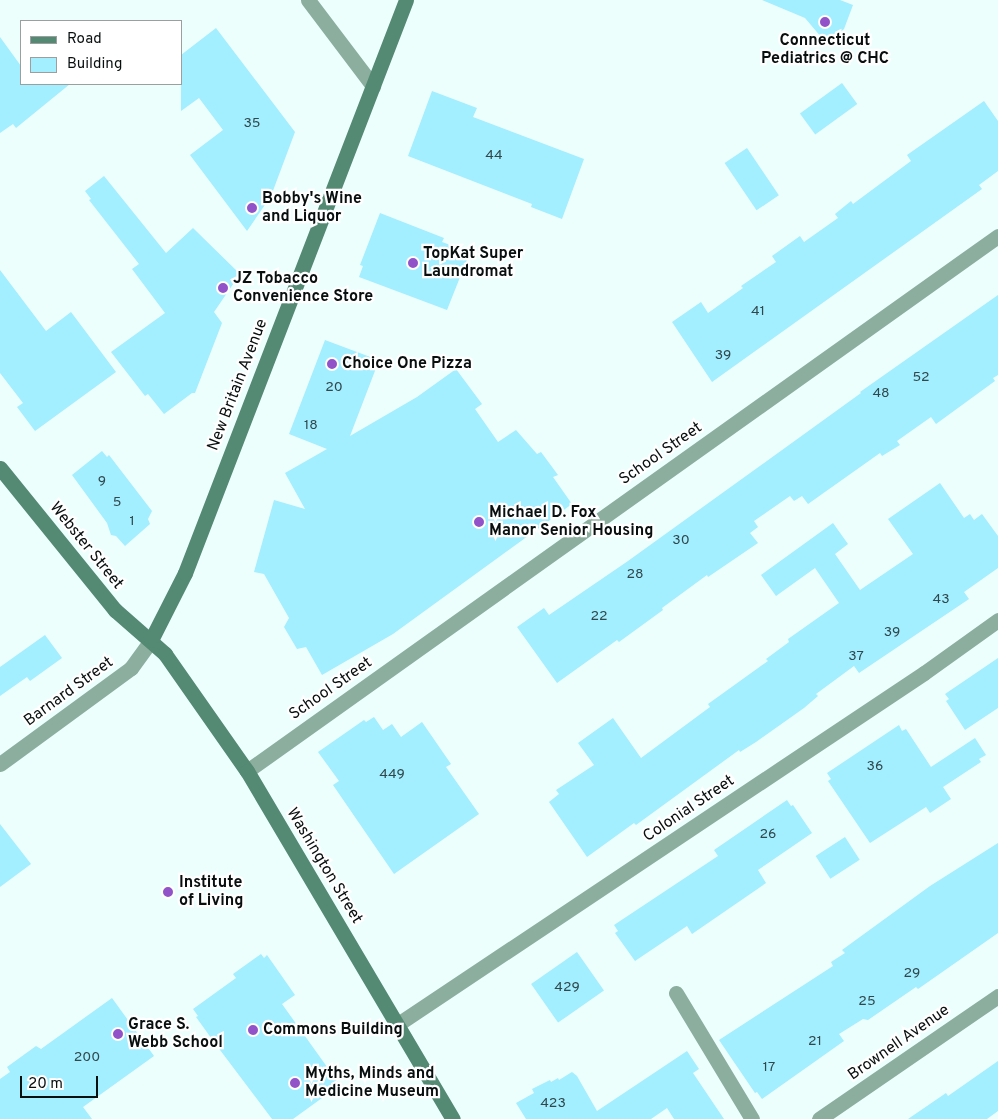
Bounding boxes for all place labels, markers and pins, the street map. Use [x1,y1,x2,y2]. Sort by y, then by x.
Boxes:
marker: Connecticut Pediatrics @ CHC [818,15,832,29]
place label: Connecticut Pediatrics @ CHC [761,31,889,69]
place label: Bobby's Wine and Liquor [262,189,362,227]
marker: Bobby's Wine and Liquor [246,202,258,214]
place label: TopKat Super Laundromat [423,244,524,282]
marker: TopKat Super Laundromat [407,257,419,269]
place label: JZ Tobacco Convenience Store [233,269,373,307]
marker: JZ Tobacco Convenience Store [217,282,229,294]
place label: Choice One Pizza [342,354,472,374]
marker: Choice One Pizza [326,358,338,370]
place label: Michael D. Fox Manor Senior Housing [489,503,653,541]
marker: Michael D. Fox Manor Senior Housing [473,516,485,528]
place label: Institute of Living [179,873,244,911]
marker: Institute of Living [161,885,175,899]
place label: Grace S. Webb School [128,1015,223,1053]
place label: Commons Building [263,1020,403,1040]
marker: Commons Building [247,1024,259,1036]
marker: Grace S. Webb School [112,1028,124,1040]
place label: Myths, Minds and Medicine Museum [305,1064,439,1102]
marker: Myths, Minds and Medicine Museum [289,1077,301,1089]

